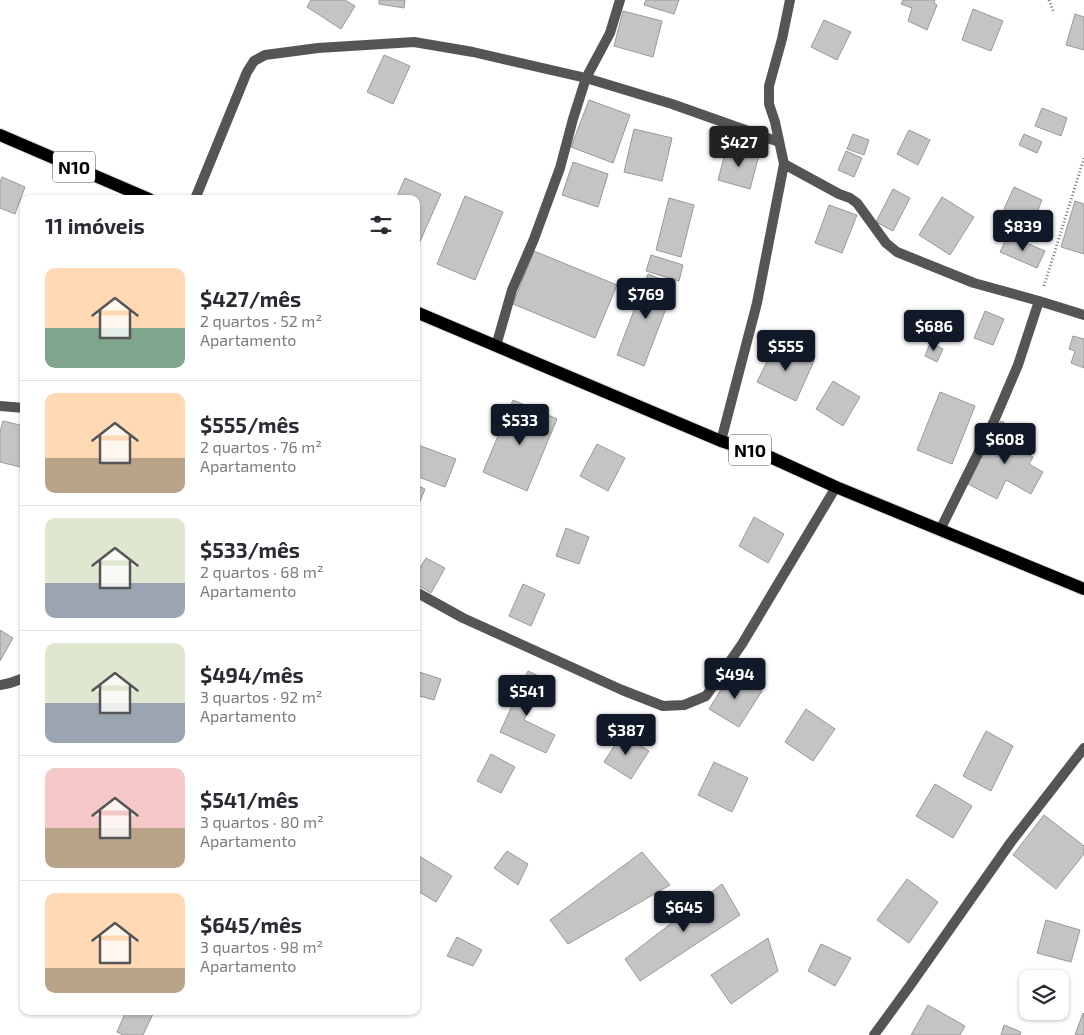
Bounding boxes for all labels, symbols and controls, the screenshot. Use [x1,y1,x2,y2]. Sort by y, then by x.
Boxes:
pin: $427 [709,126,769,168]
text: $427 [720,132,758,151]
road number: N10 [53,152,95,182]
pin: $839 [993,210,1053,252]
icon: filters [367,211,395,239]
text: 11 imóveis [45,213,145,238]
text: $839 [1004,216,1042,235]
pin: $769 [616,278,676,320]
text: $769 [628,284,664,303]
text: $427/mês [200,286,301,311]
icon: home [85,288,145,348]
pin: $686 [904,310,964,352]
text: 2 quartos · 52 m² [200,311,322,330]
text: $686 [915,316,953,335]
text: Apartamento [200,330,296,349]
pin: $555 [756,330,816,372]
text: $555 [768,336,804,355]
pin: $533 [490,404,550,446]
text: $533 [502,410,538,429]
text: $555/mês [200,412,299,437]
icon: home [85,413,145,473]
pin: $608 [975,422,1035,465]
text: $608 [986,429,1024,448]
road number: N10 [729,434,771,466]
text: 2 quartos · 76 m² [200,437,322,456]
text: Apartamento [200,456,296,475]
text: $533/mês [200,537,300,562]
icon: home [85,538,145,598]
text: 2 quartos · 68 m² [200,562,323,581]
text: Apartamento [200,581,296,600]
pin: $494 [705,658,765,700]
text: $494/mês [200,662,304,687]
icon: home [85,663,145,723]
text: $494 [715,664,755,683]
pin: $541 [497,674,557,717]
text: $541 [509,681,545,700]
text: 3 quartos · 92 m² [200,687,322,706]
text: Apartamento [200,706,296,725]
pin: $387 [596,714,656,756]
text: $387 [608,720,644,739]
text: $541/mês [200,787,299,812]
icon: home [85,788,145,848]
text: 3 quartos · 80 m² [200,812,324,831]
text: Apartamento [200,831,296,850]
pin: $645 [654,890,714,933]
text: $645 [665,897,703,916]
text: $645/mês [200,912,302,937]
icon: home [85,913,145,973]
text: 3 quartos · 98 m² [200,937,323,956]
text: Apartamento [200,956,296,975]
map controls [1019,970,1069,1020]
button: layers [1019,970,1069,1020]

